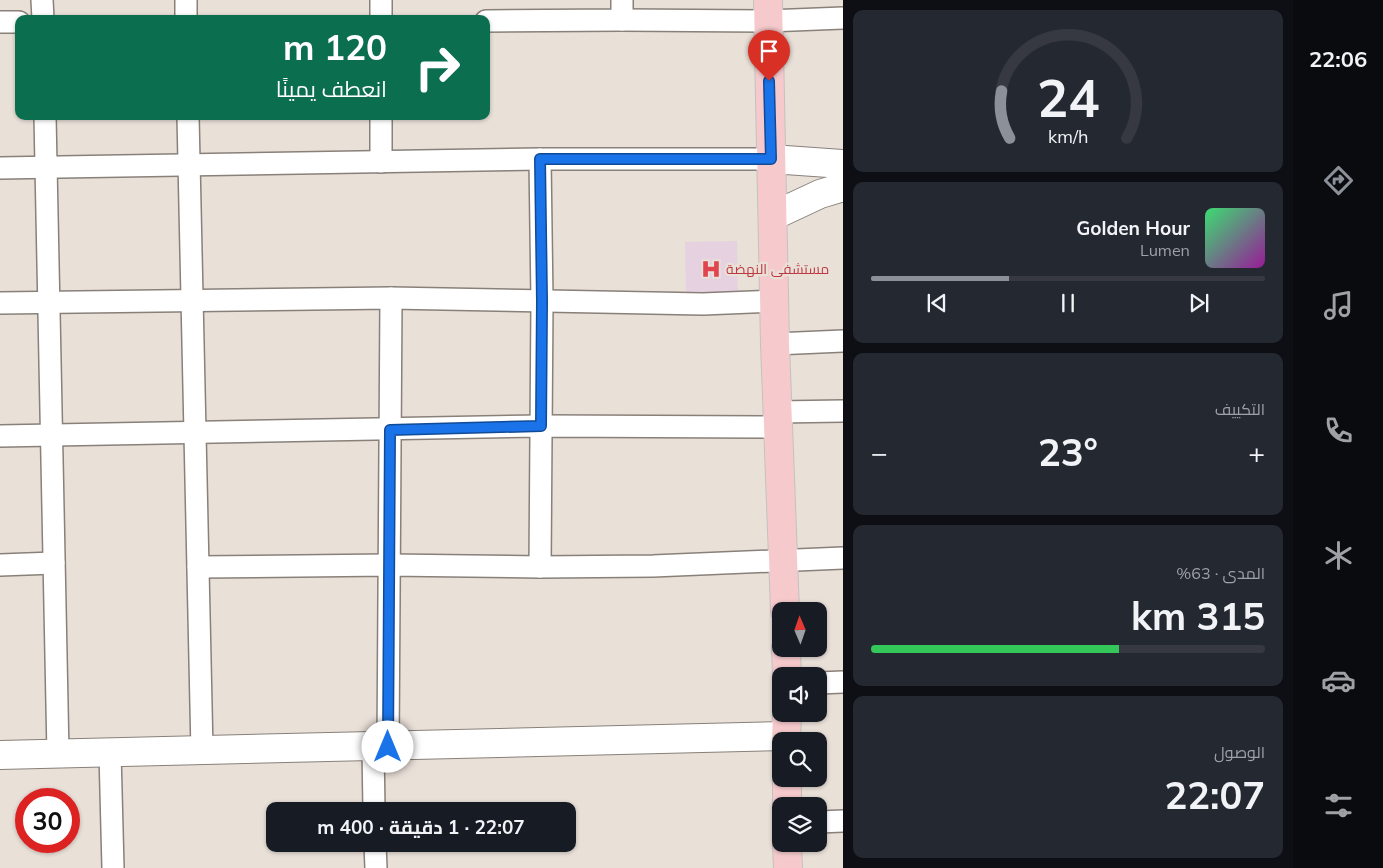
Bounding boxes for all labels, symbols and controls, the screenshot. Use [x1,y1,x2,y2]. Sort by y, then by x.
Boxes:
text: 120 m [283,25,387,69]
pin [748,30,790,81]
icon: right [405,35,470,100]
icon: arrive [755,37,783,65]
text: 22:06 [1309,45,1367,73]
text: 24 [1037,65,1099,130]
text: انعطف يمينًا [276,75,387,103]
text: km/h [1048,125,1088,147]
icon: directions [1321,163,1356,198]
text: Golden Hour [1076,216,1190,240]
text: Lumen [1140,240,1190,260]
hospital icon: مستشفى النهضة [700,258,722,280]
place label: مستشفى النهضة [726,260,829,278]
icon: music [1321,288,1356,323]
icon: previous [923,289,951,317]
icon: pause [1054,289,1082,317]
icon: next [1185,289,1213,317]
text: التكييف [1215,399,1265,419]
icon: phone [1321,413,1356,448]
text: 23° [1038,428,1098,476]
text: − [871,435,888,470]
text: + [1248,435,1265,470]
icon: climate [1321,538,1356,573]
text: المدى · 63% [1176,563,1265,583]
text: 315 km [1131,592,1265,640]
north arrow [772,602,828,658]
map controls [772,602,827,852]
icon: car [1321,663,1356,698]
button: sound [772,667,827,722]
position arrow [361,720,413,772]
button: search [772,732,827,787]
text: الوصول [1214,742,1265,762]
text: 22:07 [1164,771,1265,819]
speed limit sign: 30 [15,788,80,853]
icon: filters [1321,788,1356,823]
button: layers [772,797,827,852]
text: 22:07 · 1 دقيقة · 400 m [317,815,525,839]

